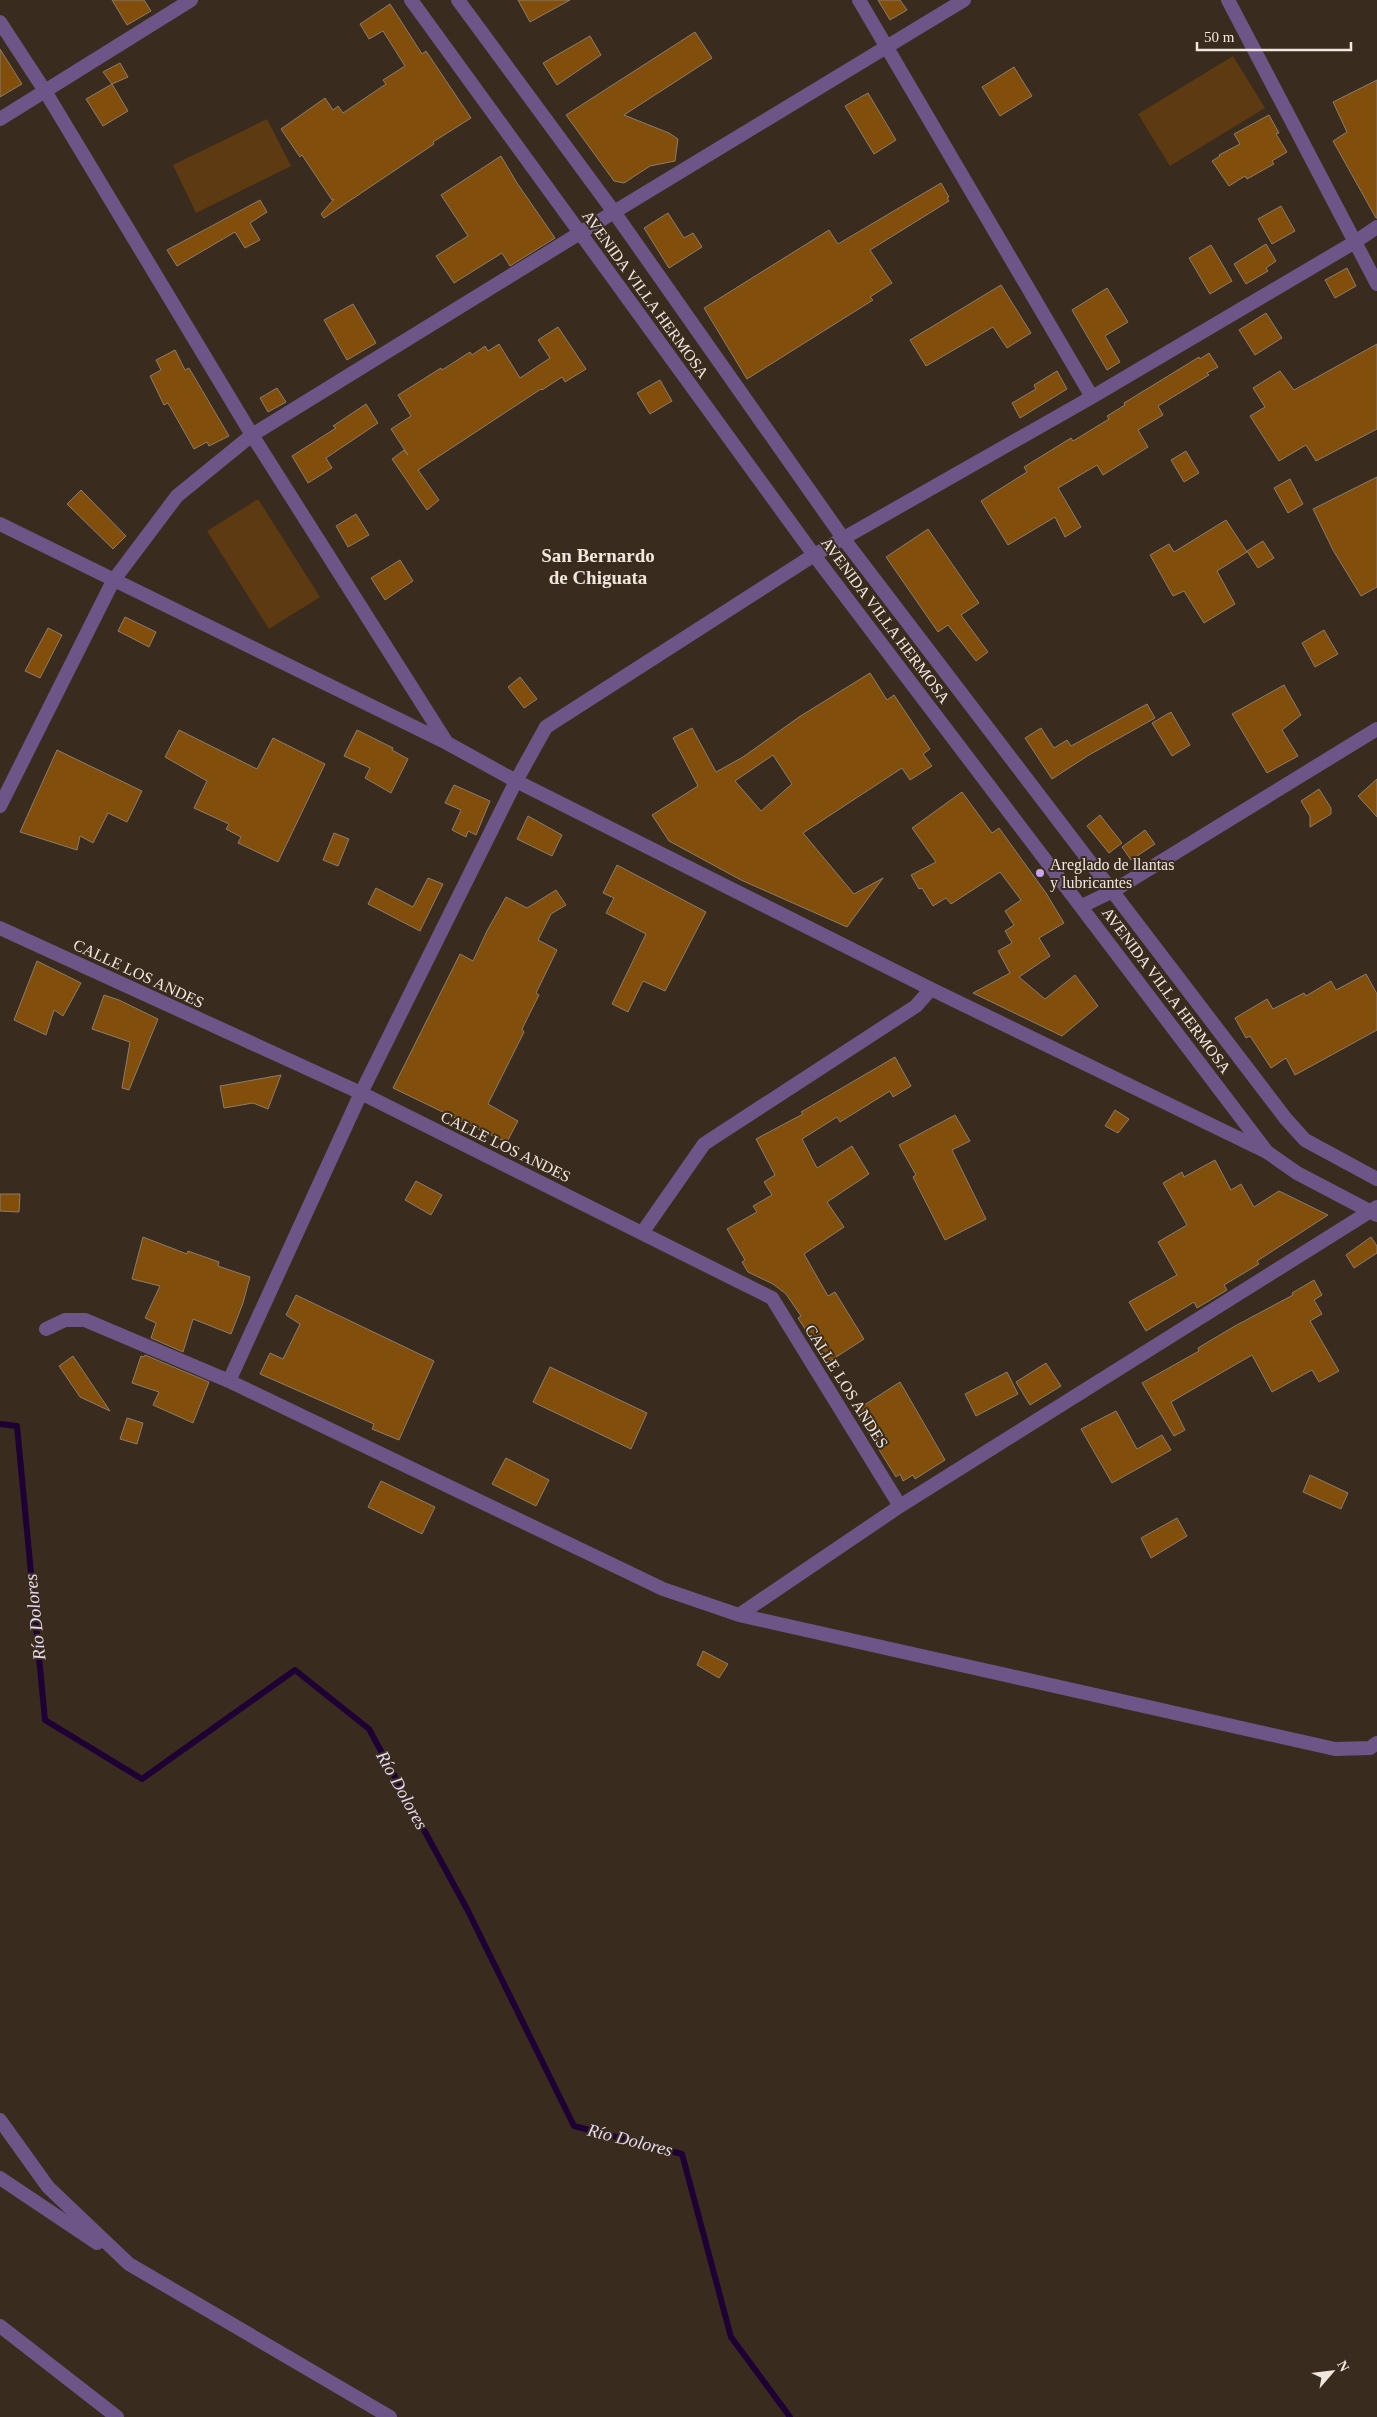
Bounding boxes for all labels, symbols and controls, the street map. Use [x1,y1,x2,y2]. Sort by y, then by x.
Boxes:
scale bar [1197,20,1351,52]
text: 50 m [1204,29,1235,45]
street label: AVENIDA VILLA HERMOSA [579,207,712,382]
street label: AVENIDA VILLA HERMOSA [818,534,954,707]
district label: San Bernardo de Chiguata [541,545,655,588]
place label: Areglado de llantas y lubricantes [1050,856,1174,892]
marker: Areglado de llantas y lubricantes [1034,867,1046,879]
street label: AVENIDA VILLA HERMOSA [1099,904,1235,1077]
street label: CALLE LOS ANDES [71,936,207,1011]
street label: CALLE LOS ANDES [438,1108,573,1185]
street label: CALLE LOS ANDES [802,1321,891,1451]
water label: Río Dolores [21,1573,50,1662]
water label: Río Dolores [372,1746,432,1833]
water label: Río Dolores [584,2120,675,2160]
north arrow [1307,2347,1357,2397]
text: N [1334,2358,1352,2374]

